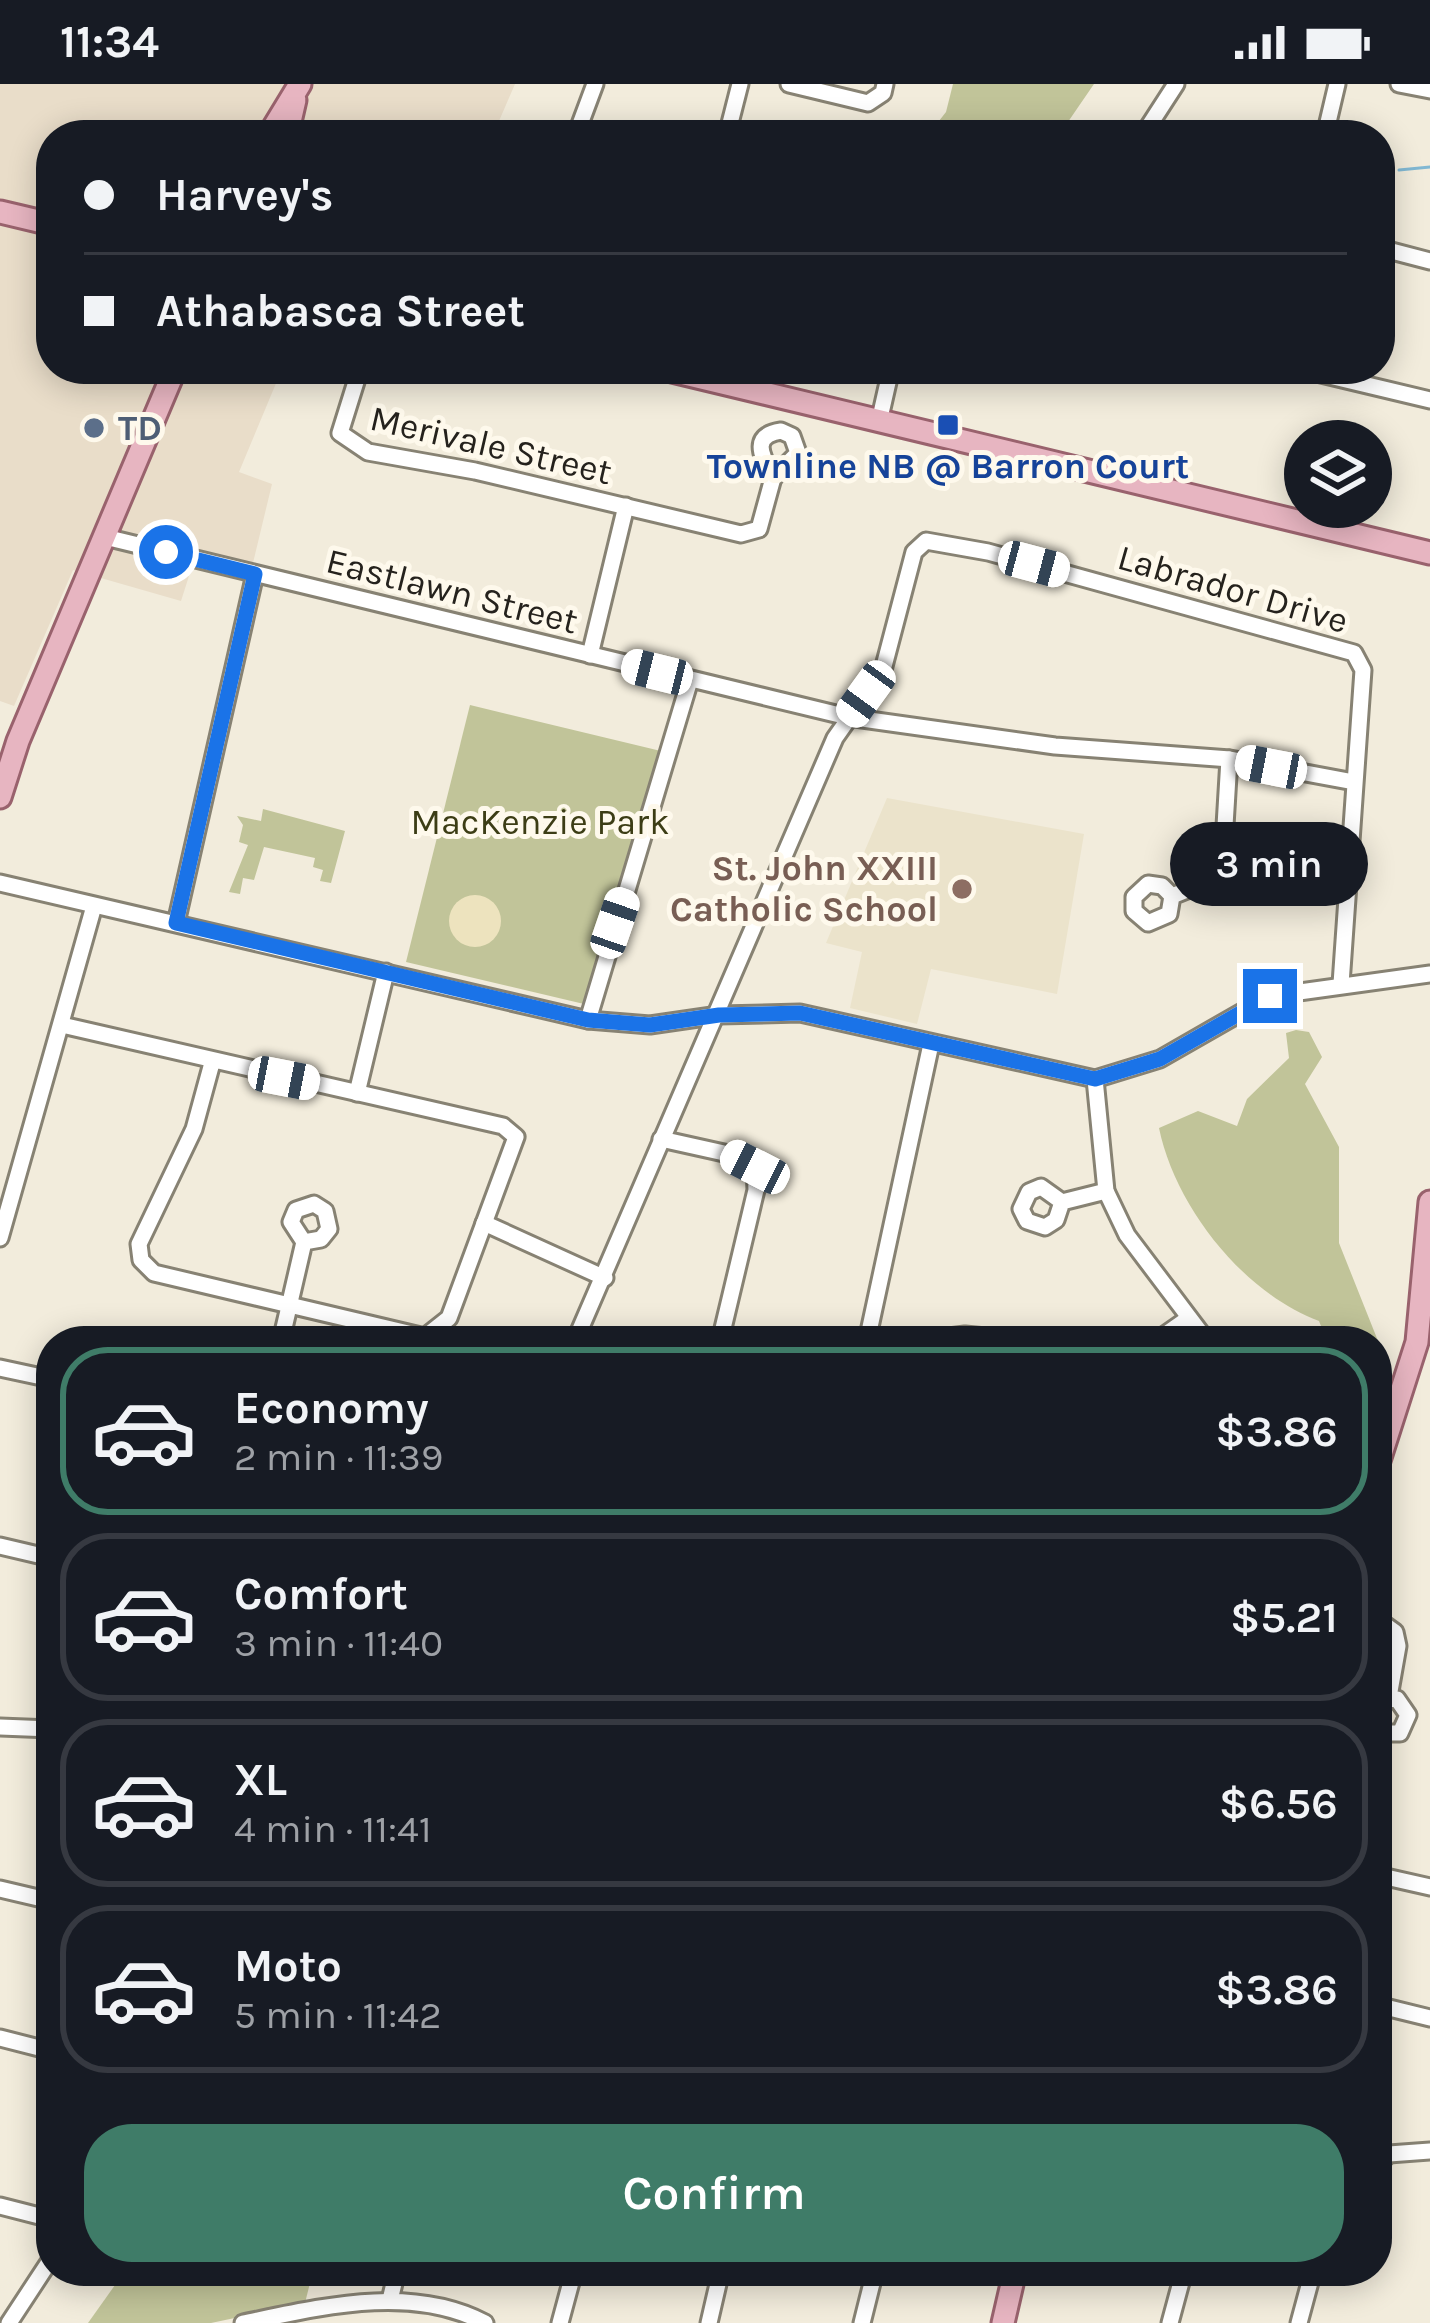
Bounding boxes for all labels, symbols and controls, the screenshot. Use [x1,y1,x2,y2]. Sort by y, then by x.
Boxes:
text: 11:34 [60,16,159,68]
text: Harvey's [156,169,333,221]
text: Athabasca Street [156,285,525,337]
street label: Merivale Street [366,397,616,493]
place label: TD [118,407,162,449]
marker: Townline NB @ Barron Court [935,412,961,438]
marker: TD [81,415,107,441]
map controls [1284,420,1392,528]
button: layers [1284,420,1392,528]
place label: Townline NB @ Barron Court [707,445,1189,487]
route start [139,525,193,579]
street label: Labrador Drive [1113,536,1353,642]
car [995,537,1073,591]
street label: Eastlawn Street [322,539,582,643]
car [618,646,696,698]
car [830,654,902,734]
car [1232,742,1310,792]
park label: MacKenzie Park [411,801,669,843]
callout: 3 min [1171,822,1369,906]
text: 3 min [1215,841,1323,887]
place label: St. John XXIII Catholic School [670,847,938,930]
marker: St. John XXIII Catholic School [949,876,975,902]
car [586,883,644,963]
route end [1243,969,1297,1023]
car [245,1053,323,1103]
car [715,1135,795,1199]
icon: car [90,1377,198,1485]
text: Economy [234,1382,429,1434]
text: $3.86 [1215,1405,1338,1457]
text: 2 min · 11:39 [234,1434,443,1480]
icon: car [90,1563,198,1671]
text: Comfort [234,1568,408,1620]
text: $5.21 [1230,1591,1338,1643]
text: 3 min · 11:40 [234,1620,443,1666]
icon: car [90,1749,198,1857]
text: XL [234,1754,287,1806]
text: $6.56 [1219,1777,1338,1829]
text: 4 min · 11:41 [234,1806,432,1852]
icon: car [90,1935,198,2043]
text: Moto [234,1940,342,1992]
text: $3.86 [1215,1963,1338,2015]
text: 5 min · 11:42 [234,1992,442,2038]
button: Confirm [84,2124,1344,2262]

